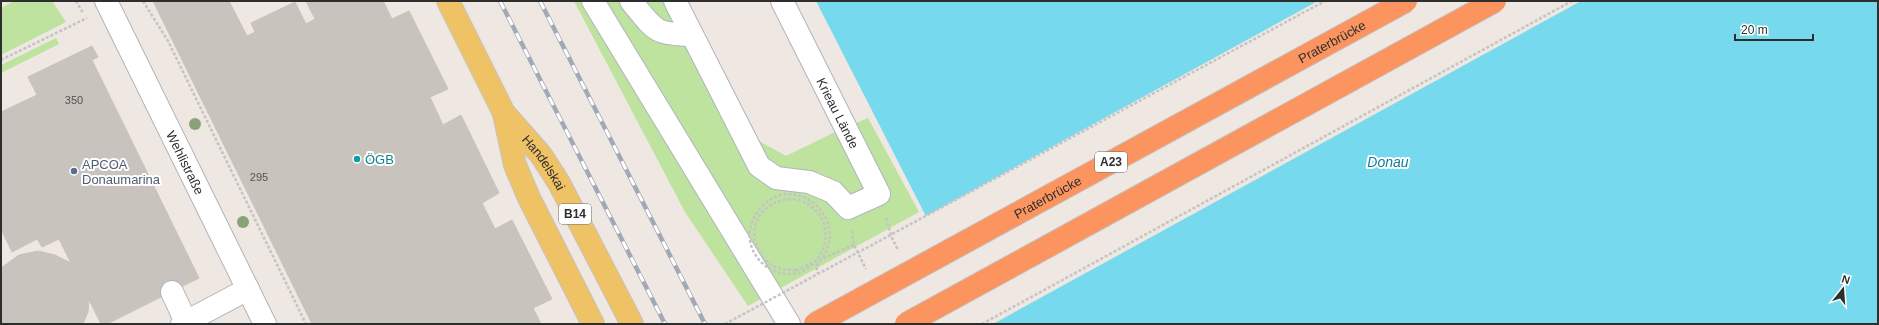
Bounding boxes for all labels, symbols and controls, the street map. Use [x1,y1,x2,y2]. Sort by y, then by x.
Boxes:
scale bar [1735,16,1813,42]
street label: Praterbrücke [1296,18,1368,66]
text: 20 m [1741,23,1768,37]
street label: Krieau Lände [813,75,862,151]
house number: 350 [65,94,83,106]
street label: Wehlistraße [163,128,207,197]
street label: Handelskai [519,132,568,193]
place label: ÖGB [365,152,394,167]
road number: A23 [1095,152,1127,172]
marker: ÖGB [352,154,362,164]
water label: Donau [1367,154,1409,170]
place label: APCOA Donaumarina [82,157,161,187]
marker: APCOA Donaumarina [69,166,79,176]
house number: 295 [250,171,268,183]
street label: Praterbrücke [1011,173,1084,222]
road number: B14 [559,204,591,224]
north arrow [1823,269,1863,309]
text: N [1840,273,1852,286]

